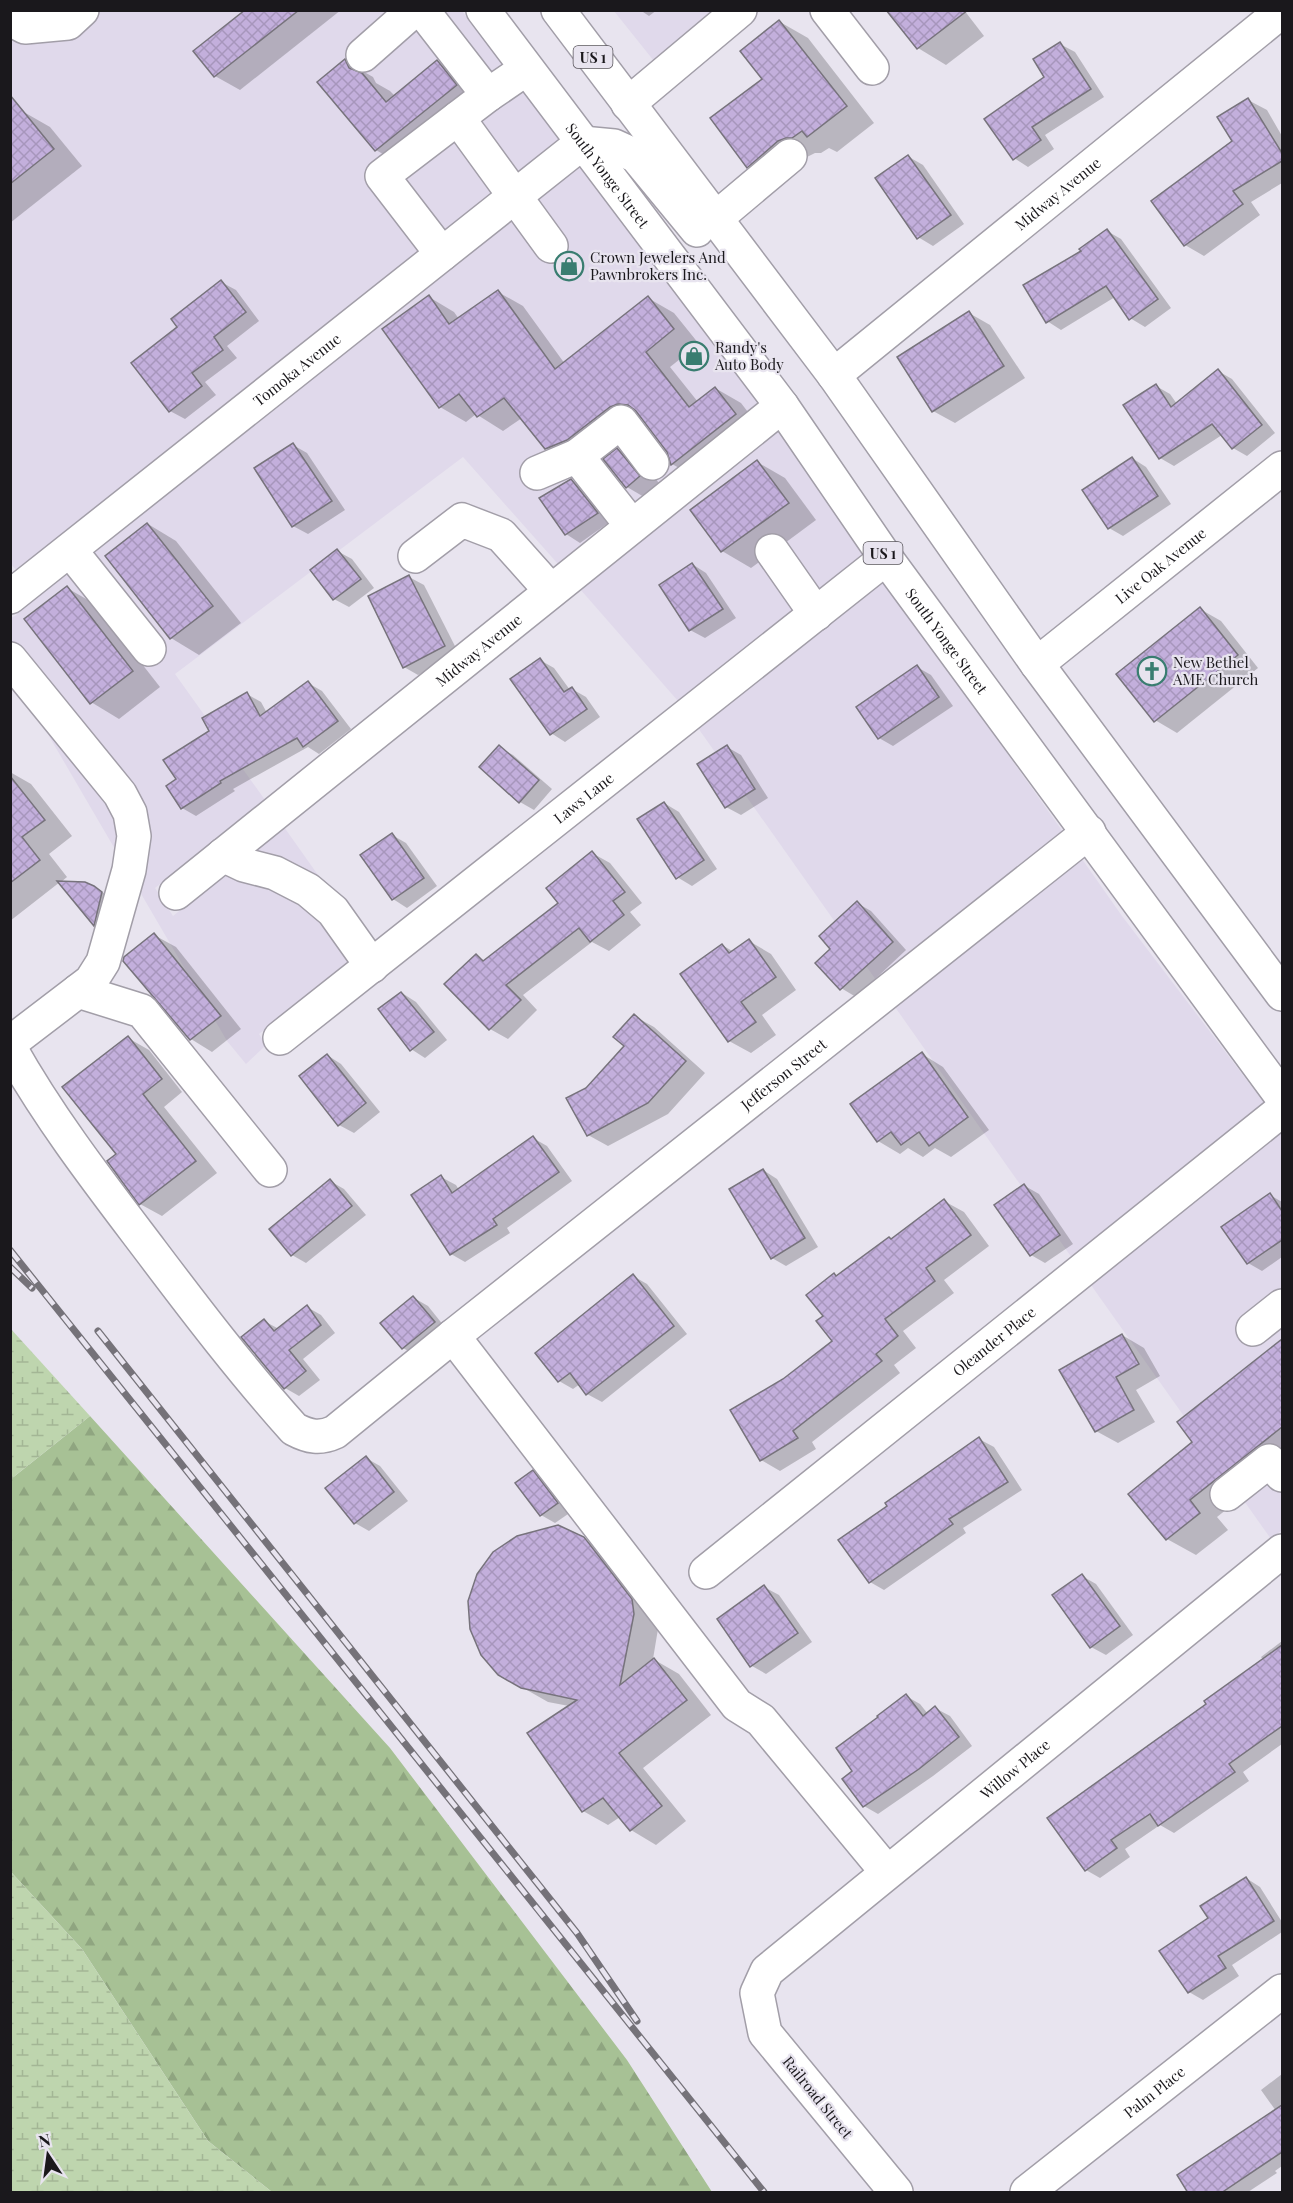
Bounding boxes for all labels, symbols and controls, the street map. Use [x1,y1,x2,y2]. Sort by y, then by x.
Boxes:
road number: US 1 [574,46,612,68]
street label: South Yonge Street [562,119,654,232]
street label: Midway Avenue [1010,153,1105,234]
place label: Crown Jewelers And Pawnbrokers Inc. [590,247,726,284]
shop icon: Crown Jewelers And Pawnbrokers Inc. [553,250,585,282]
street label: Tomoka Avenue [249,329,345,410]
place label: Randy's Auto Body [714,337,784,374]
shop icon: Randy's Auto Body [678,340,710,372]
street label: Live Oak Avenue [1111,523,1210,608]
road number: US 1 [864,542,902,564]
street label: South Yonge Street [901,584,993,698]
street label: Midway Avenue [431,609,526,691]
place label: New Bethel AME Church [1172,652,1259,689]
church icon: New Bethel AME Church [1136,655,1168,687]
street label: Laws Lane [549,768,617,828]
street label: Jefferson Street [736,1034,831,1115]
street label: Oleander Place [948,1302,1039,1380]
street label: Willow Place [975,1734,1054,1804]
street label: Railroad Street [779,2052,858,2143]
street label: Palm Place [1119,2061,1189,2122]
north arrow [18,2125,78,2185]
text: N [37,2128,53,2151]

